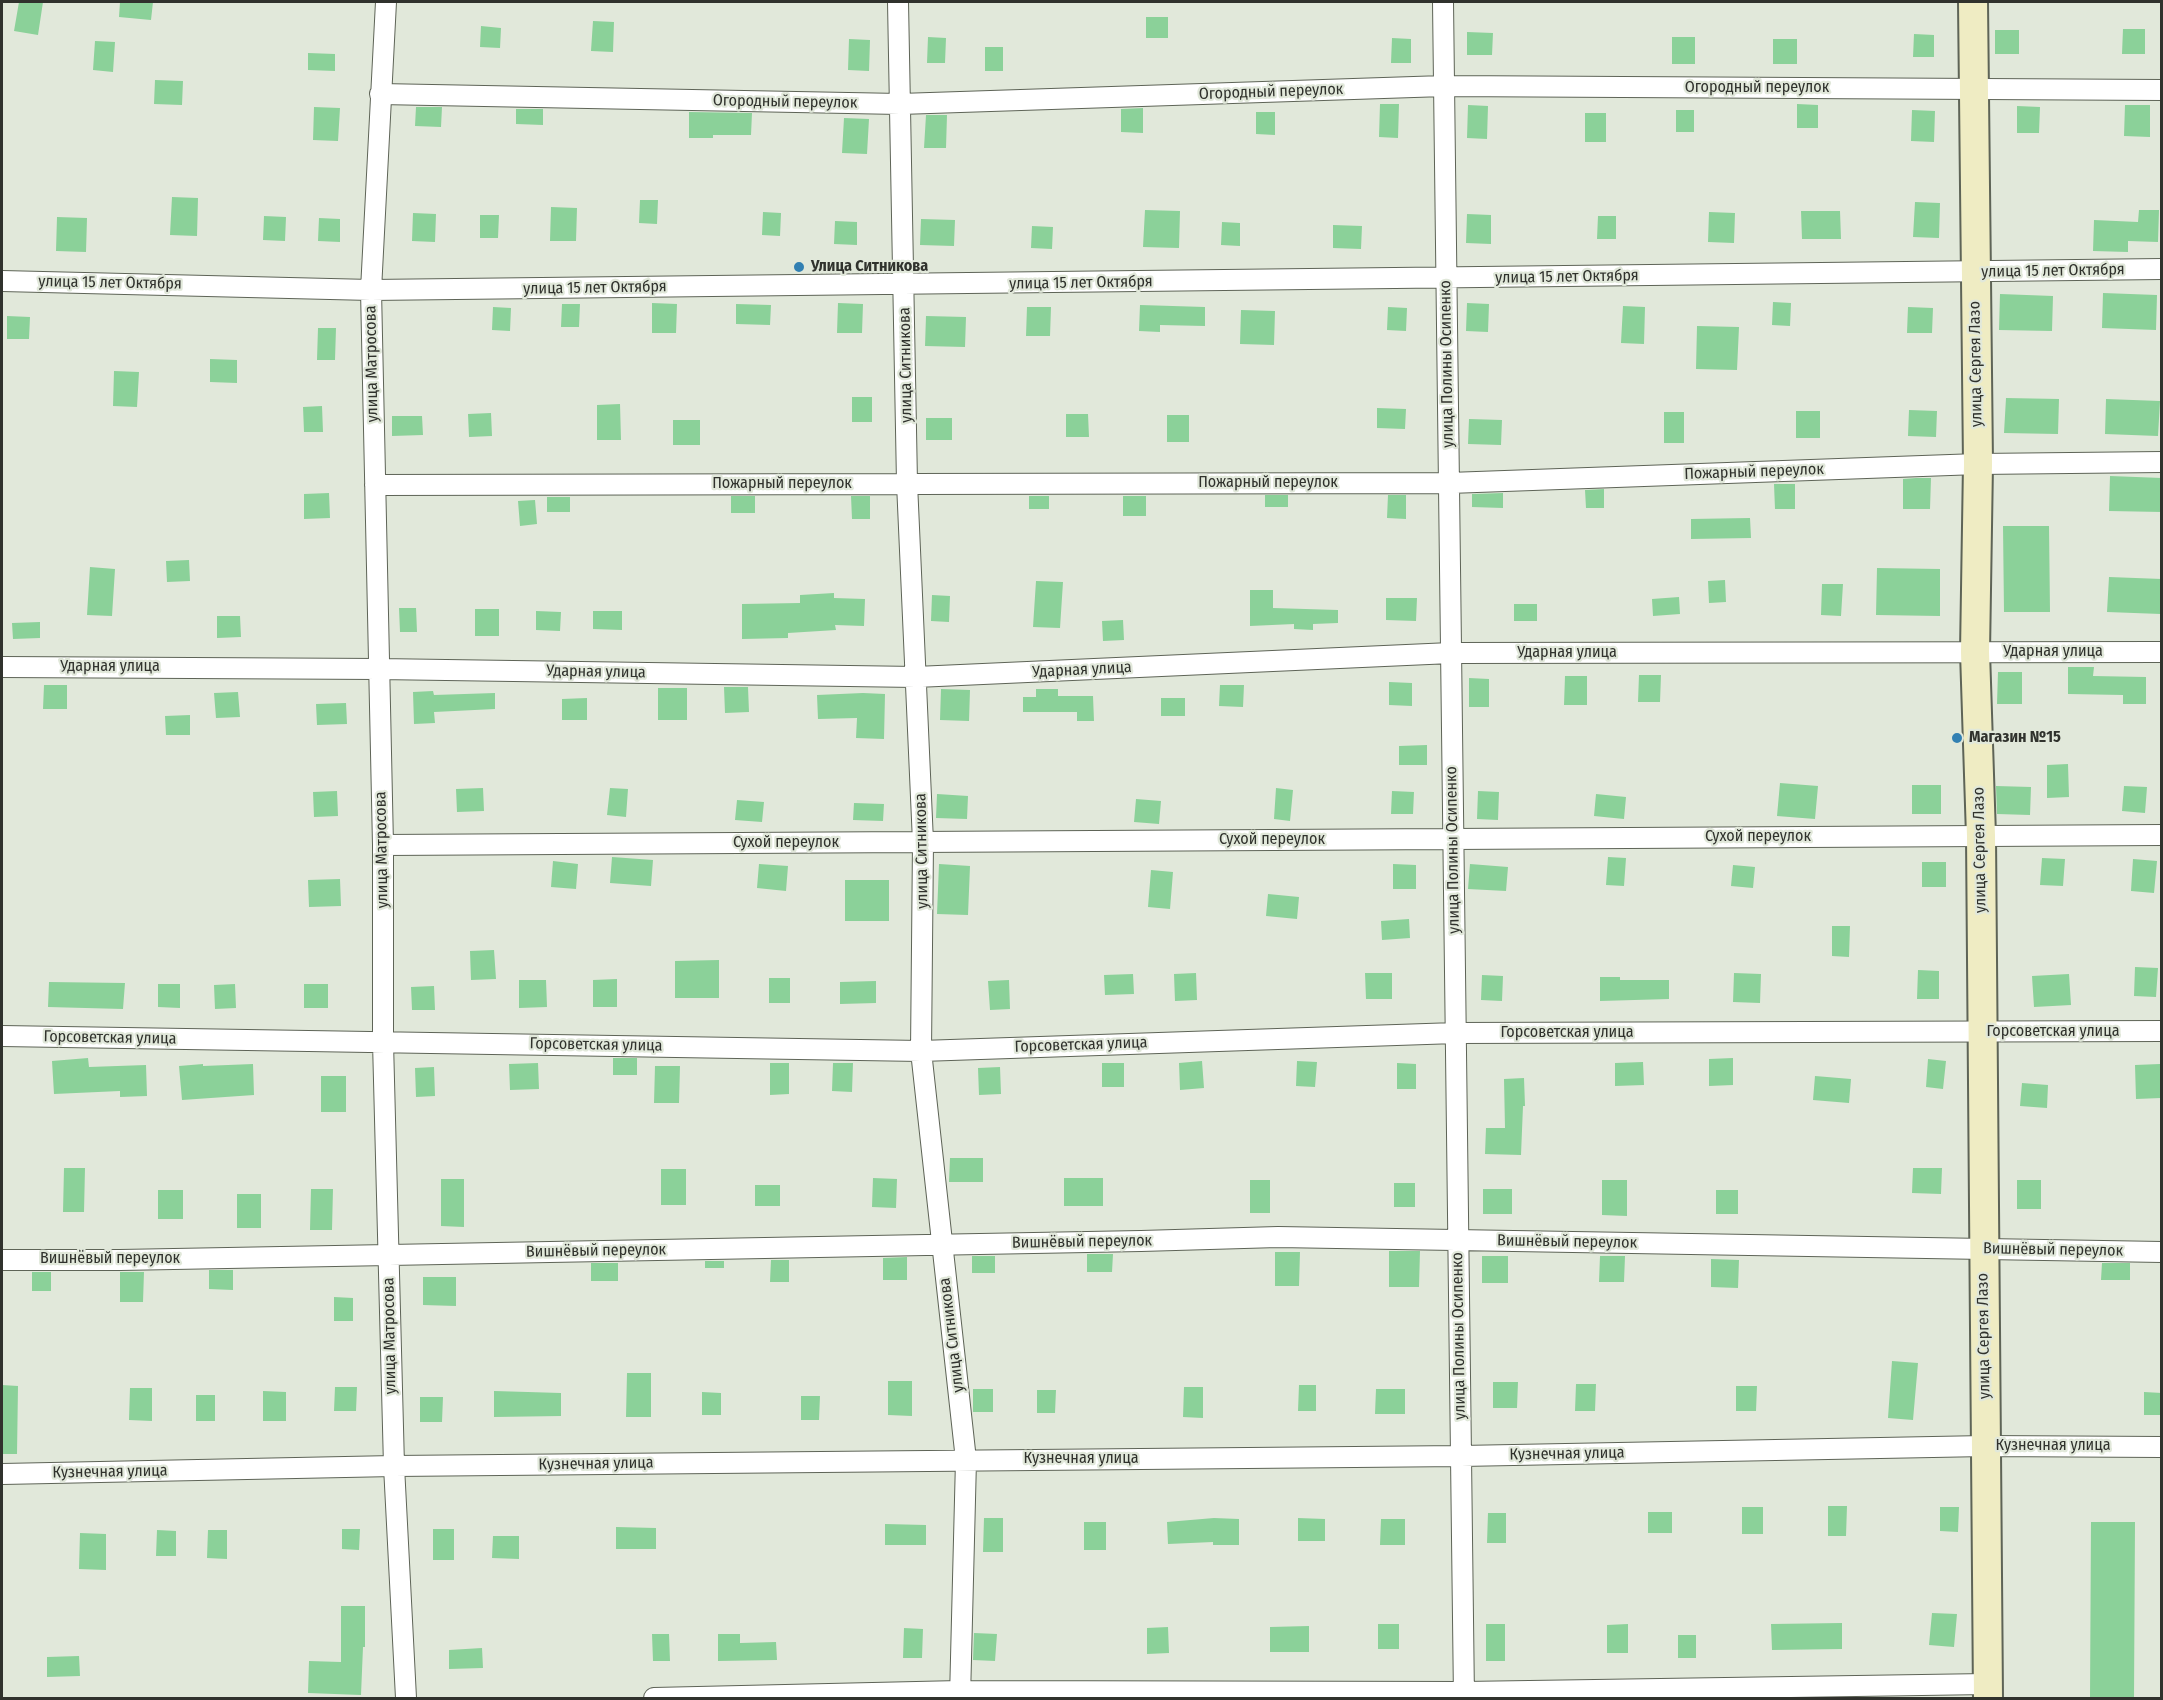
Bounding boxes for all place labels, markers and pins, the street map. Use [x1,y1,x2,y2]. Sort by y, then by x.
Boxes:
place label: Улица Ситникова [811,257,928,277]
marker: Улица Ситникова [792,260,806,274]
place label: Магазин №15 [1969,728,2061,748]
marker: Магазин №15 [1950,731,1964,745]

